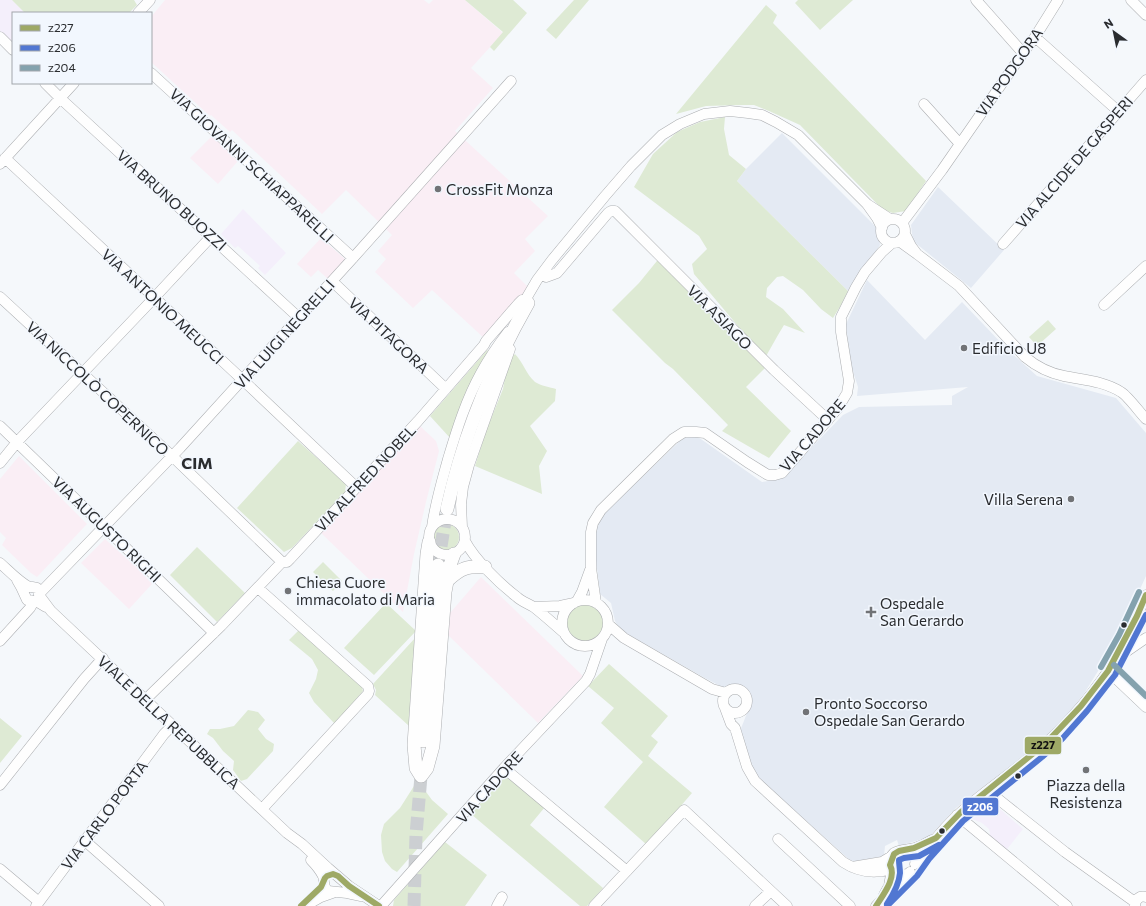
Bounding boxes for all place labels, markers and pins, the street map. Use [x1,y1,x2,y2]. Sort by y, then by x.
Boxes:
place label: CrossFit Monza [446,180,553,198]
marker: CrossFit Monza [433,184,443,194]
place label: Edificio U8 [972,339,1046,357]
marker: Edificio U8 [959,343,969,353]
place label: Villa Serena [984,490,1063,508]
marker: Villa Serena [1066,494,1076,504]
place label: Chiesa Cuore immacolato di Maria [296,573,435,608]
marker: Chiesa Cuore immacolato di Maria [283,586,293,596]
place label: Ospedale San Gerardo [880,594,964,629]
marker: Ospedale San Gerardo [865,606,877,618]
unlabelled marker [1119,620,1129,630]
place label: Pronto Soccorso Ospedale San Gerardo [814,694,965,729]
marker: Pronto Soccorso Ospedale San Gerardo [801,707,811,717]
marker: Piazza della Resistenza [1081,765,1091,775]
unlabelled marker [1013,771,1023,781]
place label: Piazza della Resistenza [1047,776,1125,811]
unlabelled marker [937,826,947,836]

